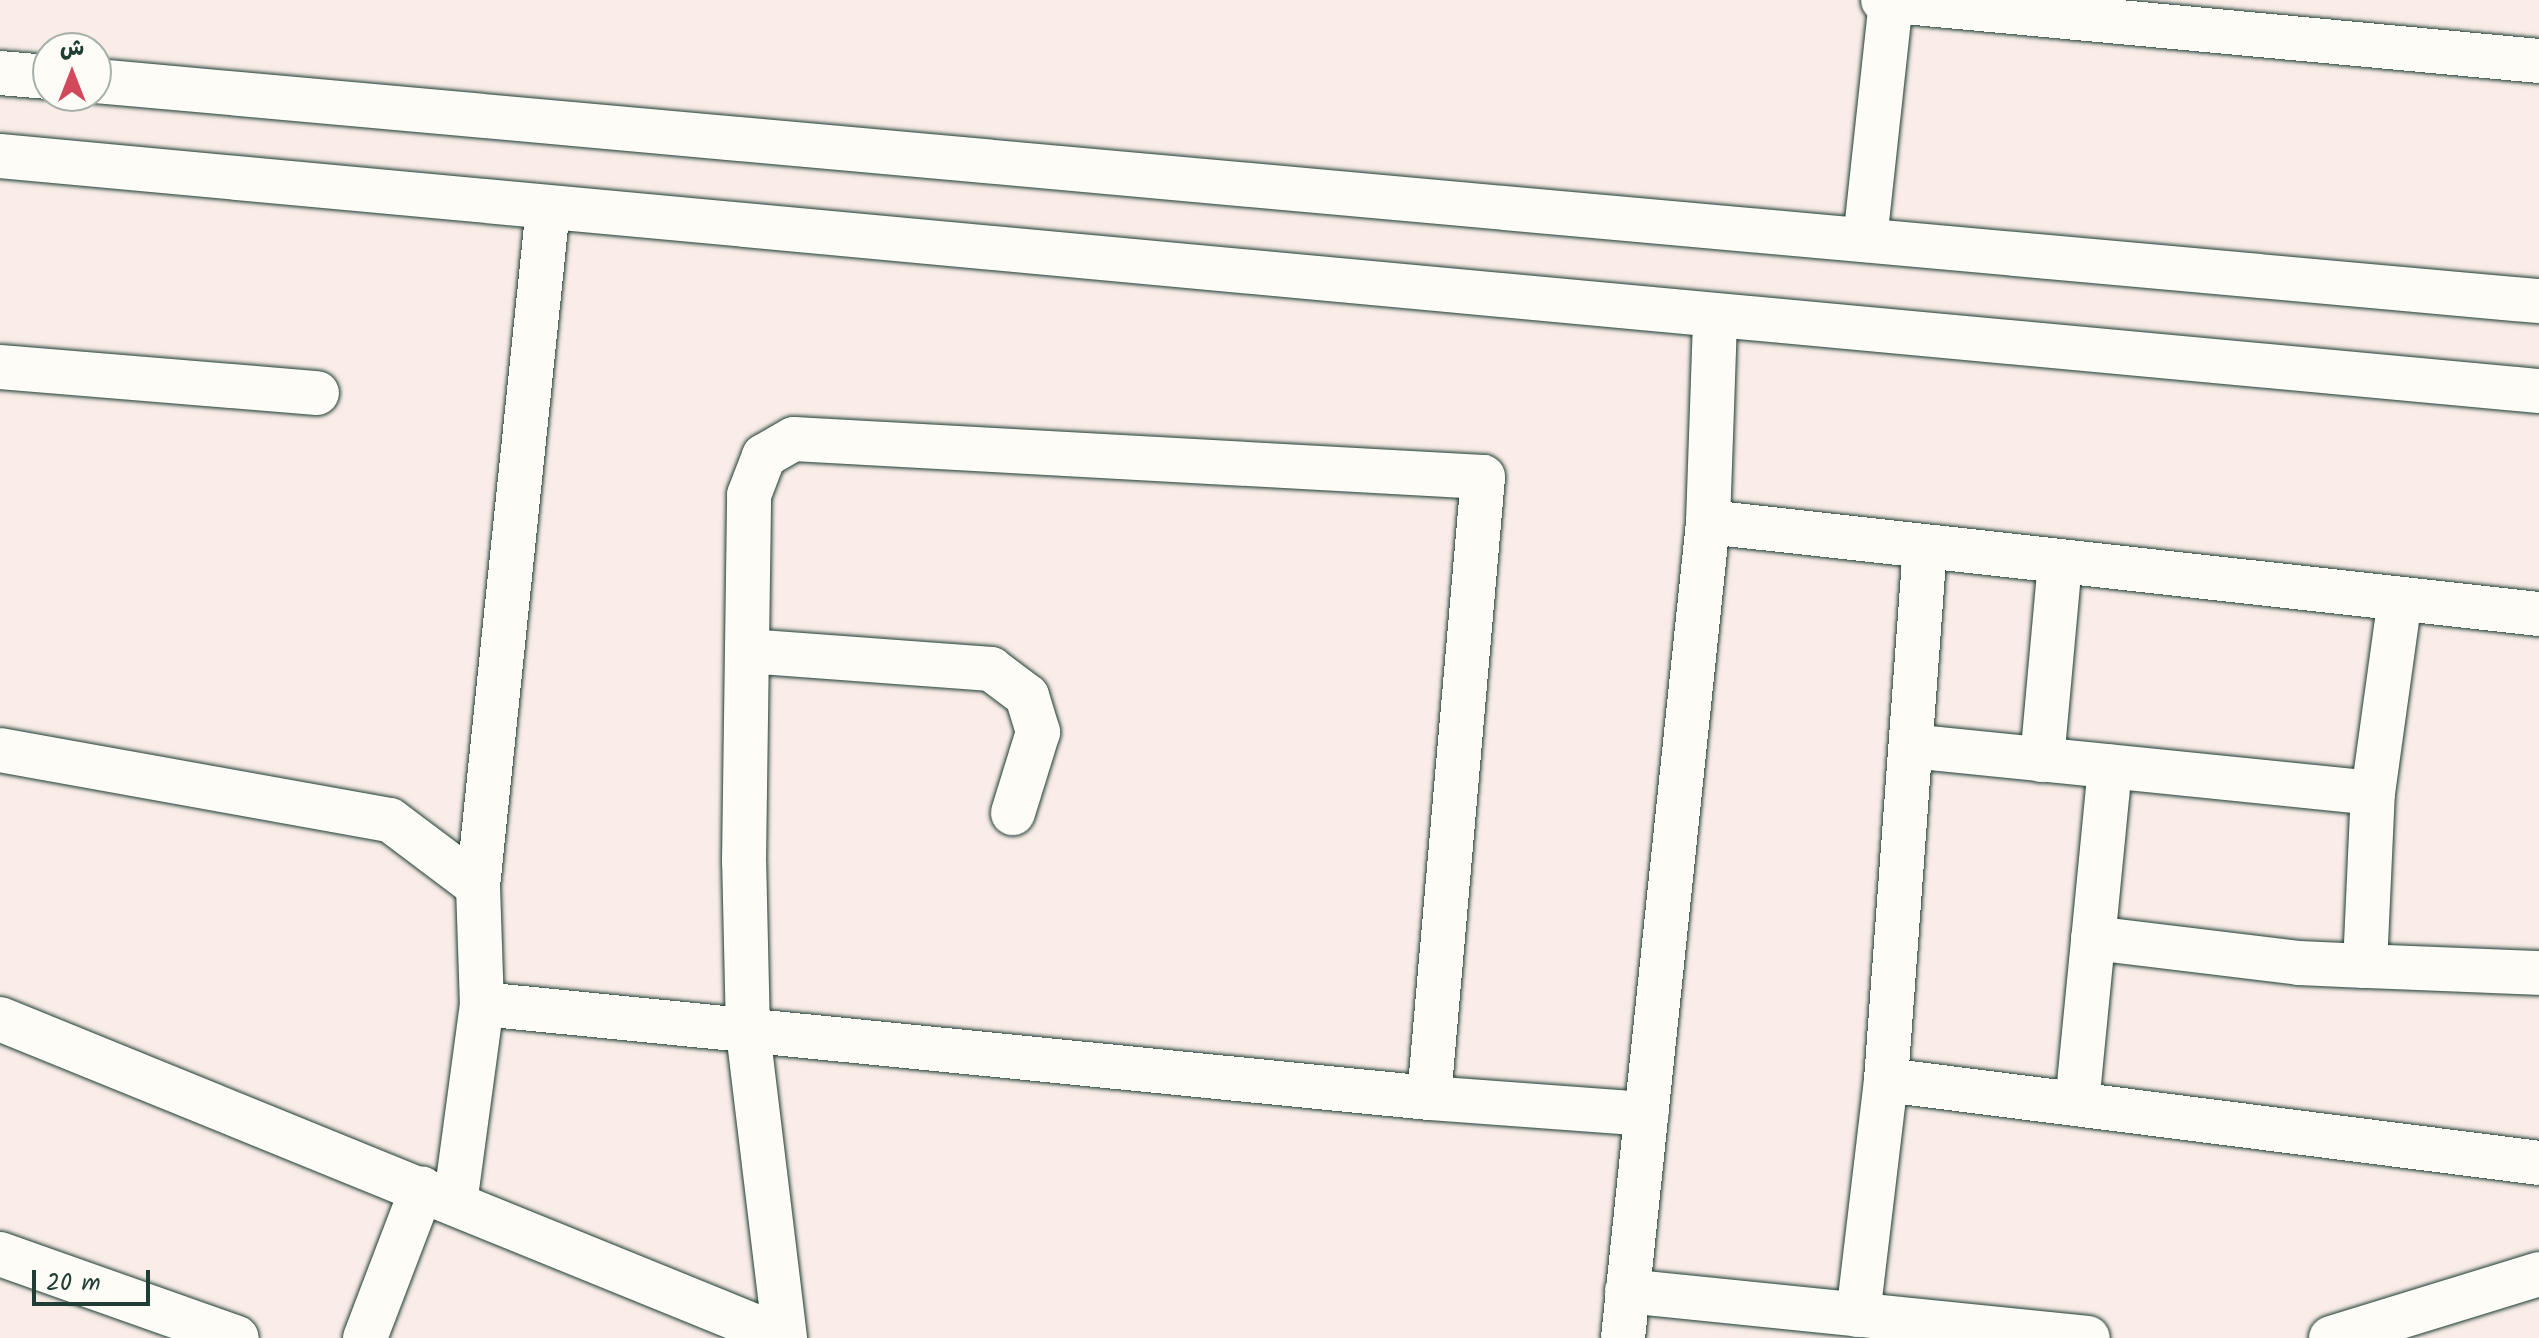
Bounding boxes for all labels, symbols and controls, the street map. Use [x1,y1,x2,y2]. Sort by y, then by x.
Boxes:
north arrow [32,32,112,112]
text: ش [60,32,84,67]
scale bar [36,1254,154,1304]
text: 20 m [46,1264,101,1303]

